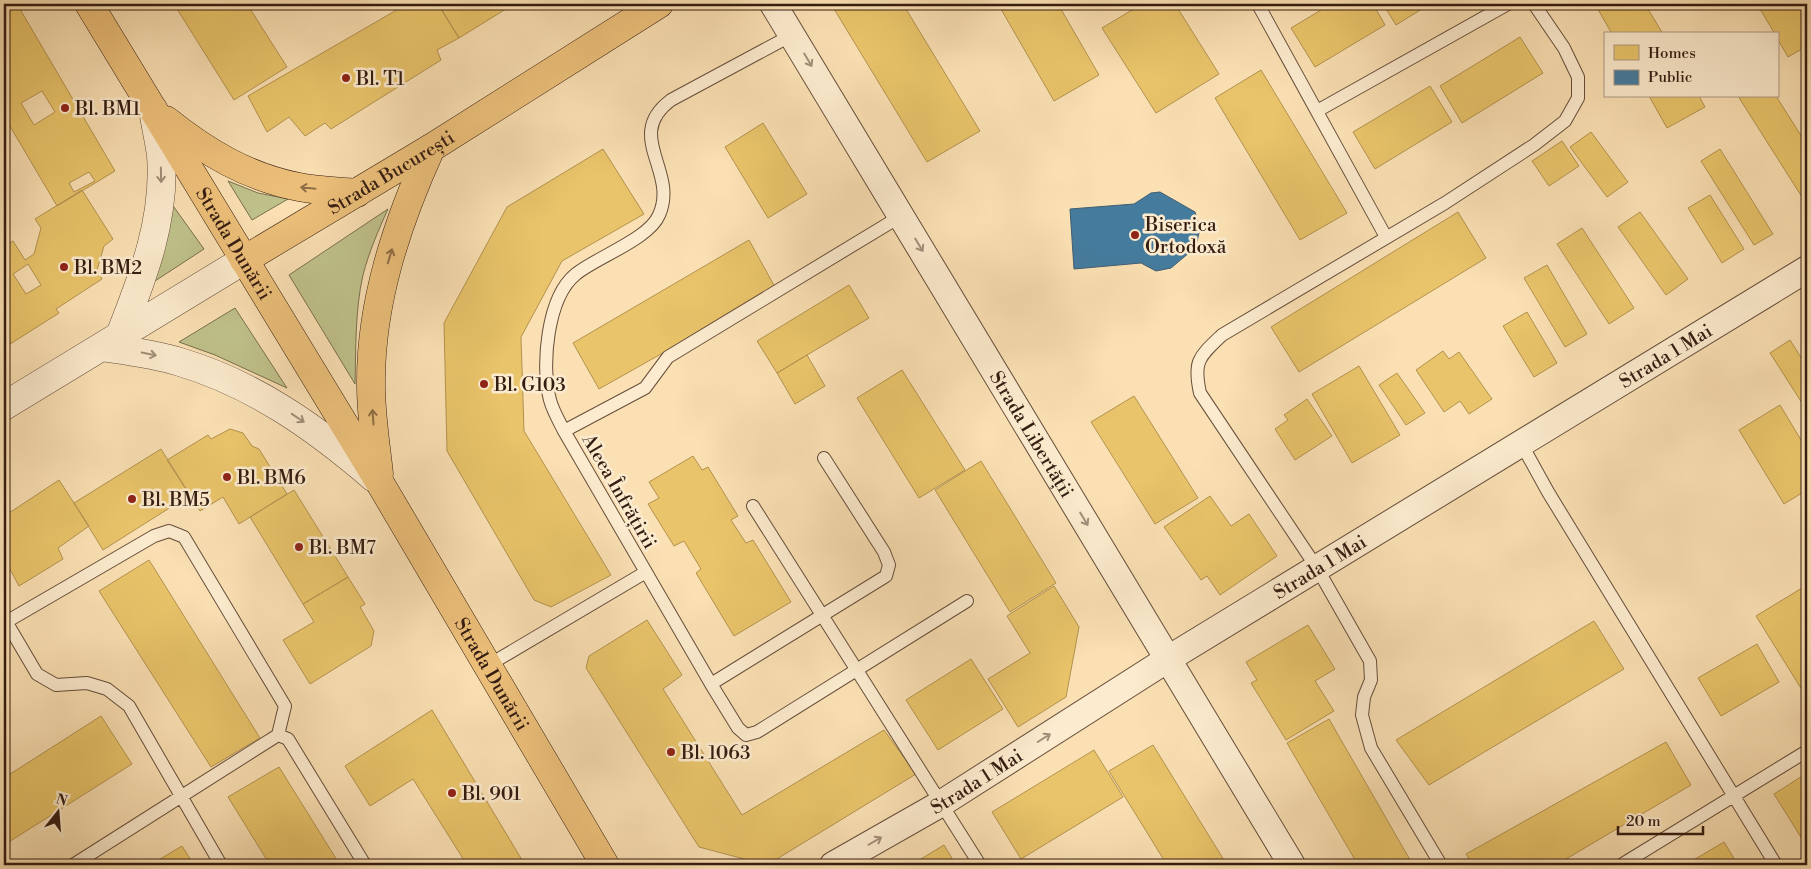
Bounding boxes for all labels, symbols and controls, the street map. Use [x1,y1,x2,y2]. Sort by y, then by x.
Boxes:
legend [1604,32,1778,98]
text: Homes [1648,44,1696,63]
one-way arrow [803,53,813,67]
place label: Bl. T1 [355,67,405,91]
text: Public [1648,68,1692,87]
marker: Bl. T1 [340,72,352,84]
place label: Bl. BM1 [74,97,141,121]
marker: Bl. BM1 [59,102,71,114]
street label: Strada București [323,125,459,220]
one-way arrow [156,166,166,183]
street label: Strada Dunării [190,183,277,305]
one-way arrow [300,183,316,193]
place label: Biserica Ortodoxă [1144,213,1227,259]
marker: Biserica Ortodoxă [1129,229,1141,241]
one-way arrow [914,237,924,251]
one-way arrow [386,249,396,265]
place label: Bl. BM2 [73,256,142,280]
marker: Bl. BM2 [58,261,70,273]
street label: Strada 1 Mai [1615,319,1717,394]
one-way arrow [141,350,157,360]
street label: Strada Libertății [984,367,1079,502]
place label: Bl. G103 [493,373,566,397]
marker: Bl. G103 [478,378,490,390]
one-way arrow [368,409,378,425]
one-way arrow [291,412,305,423]
street label: Aleea Înfrățirii [576,428,663,553]
place label: Bl. BM6 [236,466,306,490]
marker: Bl. BM6 [221,471,233,483]
place label: Bl. BM5 [141,488,210,512]
marker: Bl. BM5 [126,493,138,505]
one-way arrow [1079,511,1089,525]
street label: Strada 1 Mai [1269,530,1371,605]
place label: Bl. BM7 [308,536,376,560]
marker: Bl. BM7 [293,541,305,553]
street label: Strada Dunării [449,613,534,735]
one-way arrow [1036,733,1050,743]
place label: Bl. 1063 [680,741,750,765]
street label: Strada 1 Mai [926,744,1027,820]
marker: Bl. 1063 [665,746,677,758]
place label: Bl. 901 [461,782,521,806]
north arrow [32,786,82,836]
marker: Bl. 901 [446,787,458,799]
text: N [54,790,69,811]
scale bar [1618,804,1704,836]
text: 20 m [1626,812,1661,831]
one-way arrow [867,836,882,845]

